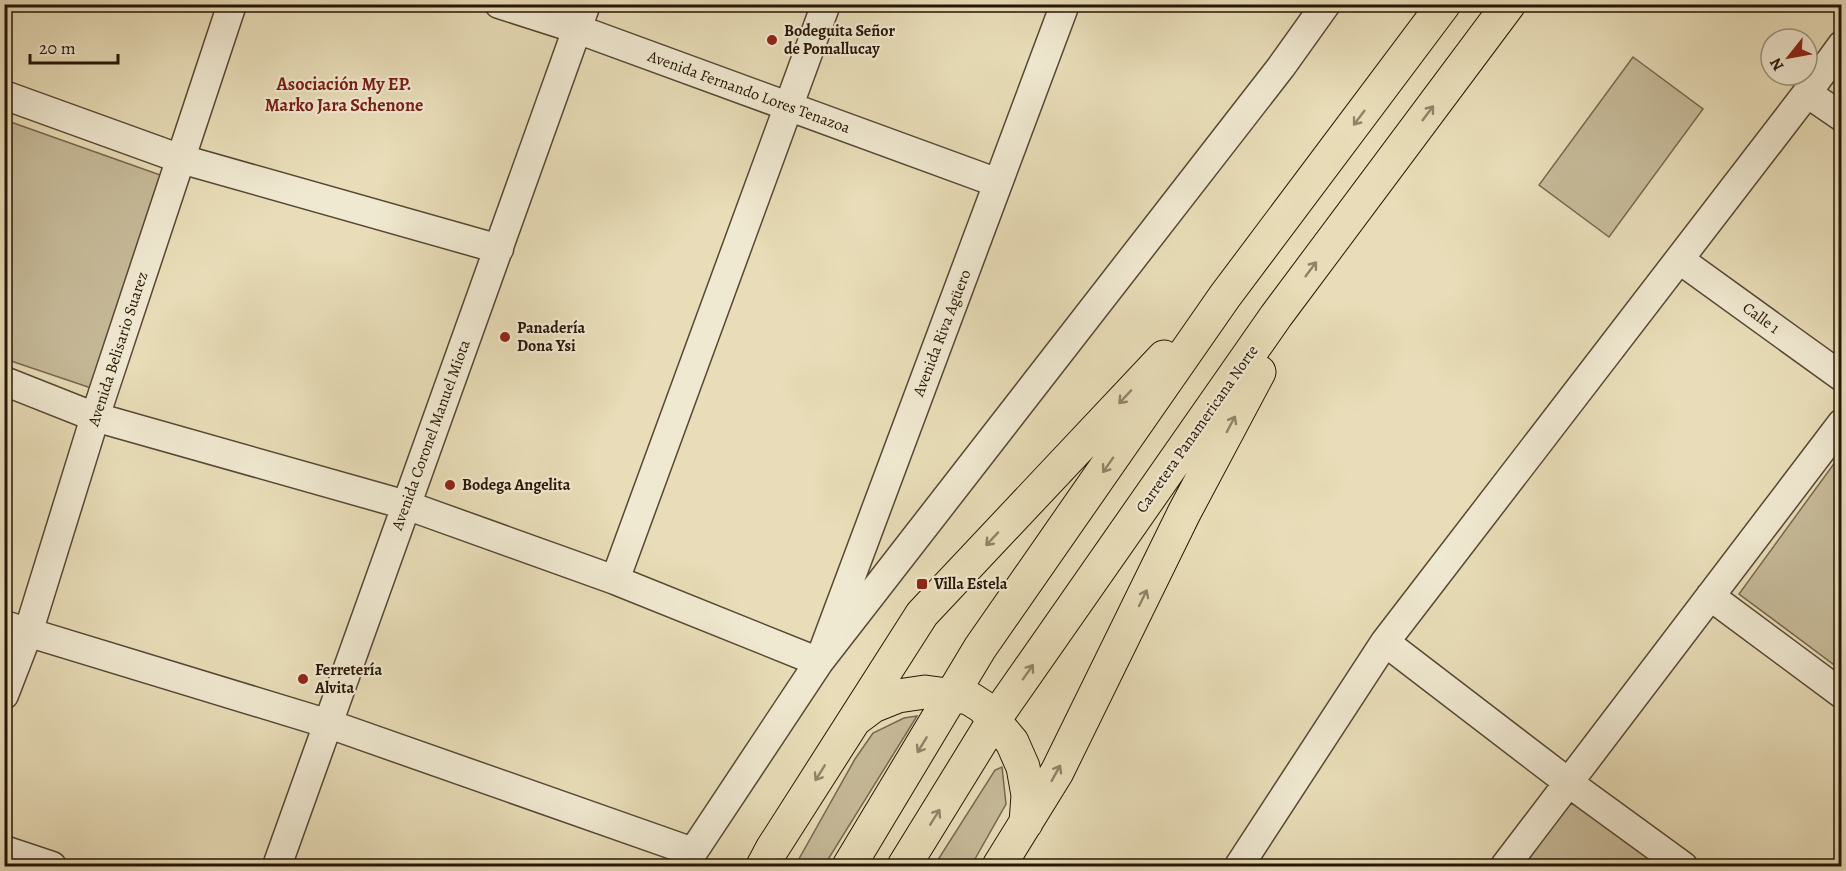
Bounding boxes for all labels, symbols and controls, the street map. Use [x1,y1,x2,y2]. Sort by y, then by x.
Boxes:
place label: Bodeguita Señor de Pomallucay [784,20,896,60]
scale bar [30,27,118,65]
north arrow [1759,27,1819,87]
marker: Bodeguita Señor de Pomallucay [765,33,779,47]
text: 20 m [39,36,76,60]
street label: Avenida Fernando Lores Tenazoa [644,45,854,139]
text: N [1764,53,1789,75]
district label: Asociación My EP. Marko Jara Schenone [265,72,423,117]
one-way arrow [1422,105,1434,121]
one-way arrow [1352,110,1365,126]
one-way arrow [1305,261,1318,277]
street label: Avenida Riva Agüero [907,266,976,401]
street label: Avenida Belisario Suarez [82,269,153,430]
street label: Calle 1 [1738,297,1785,339]
place label: Panadería Dona Ysi [517,317,586,357]
marker: Panadería Dona Ysi [498,330,512,344]
street label: Avenida Coronel Manuel Miota [386,336,476,534]
street label: Carretera Panamericana Norte [1131,341,1263,517]
one-way arrow [1118,389,1132,404]
one-way arrow [1226,416,1237,434]
one-way arrow [1102,456,1114,472]
place label: Bodega Angelita [462,474,571,496]
marker: Bodega Angelita [443,478,457,492]
one-way arrow [984,532,999,547]
place label: Villa Estela [933,573,1008,595]
marker: Villa Estela [915,577,929,591]
one-way arrow [1137,590,1149,608]
place label: Ferretería Alvita [314,659,382,699]
one-way arrow [1022,664,1034,681]
marker: Ferretería Alvita [296,672,310,686]
one-way arrow [915,736,927,753]
one-way arrow [814,764,826,781]
one-way arrow [1050,765,1062,782]
one-way arrow [929,809,941,826]

